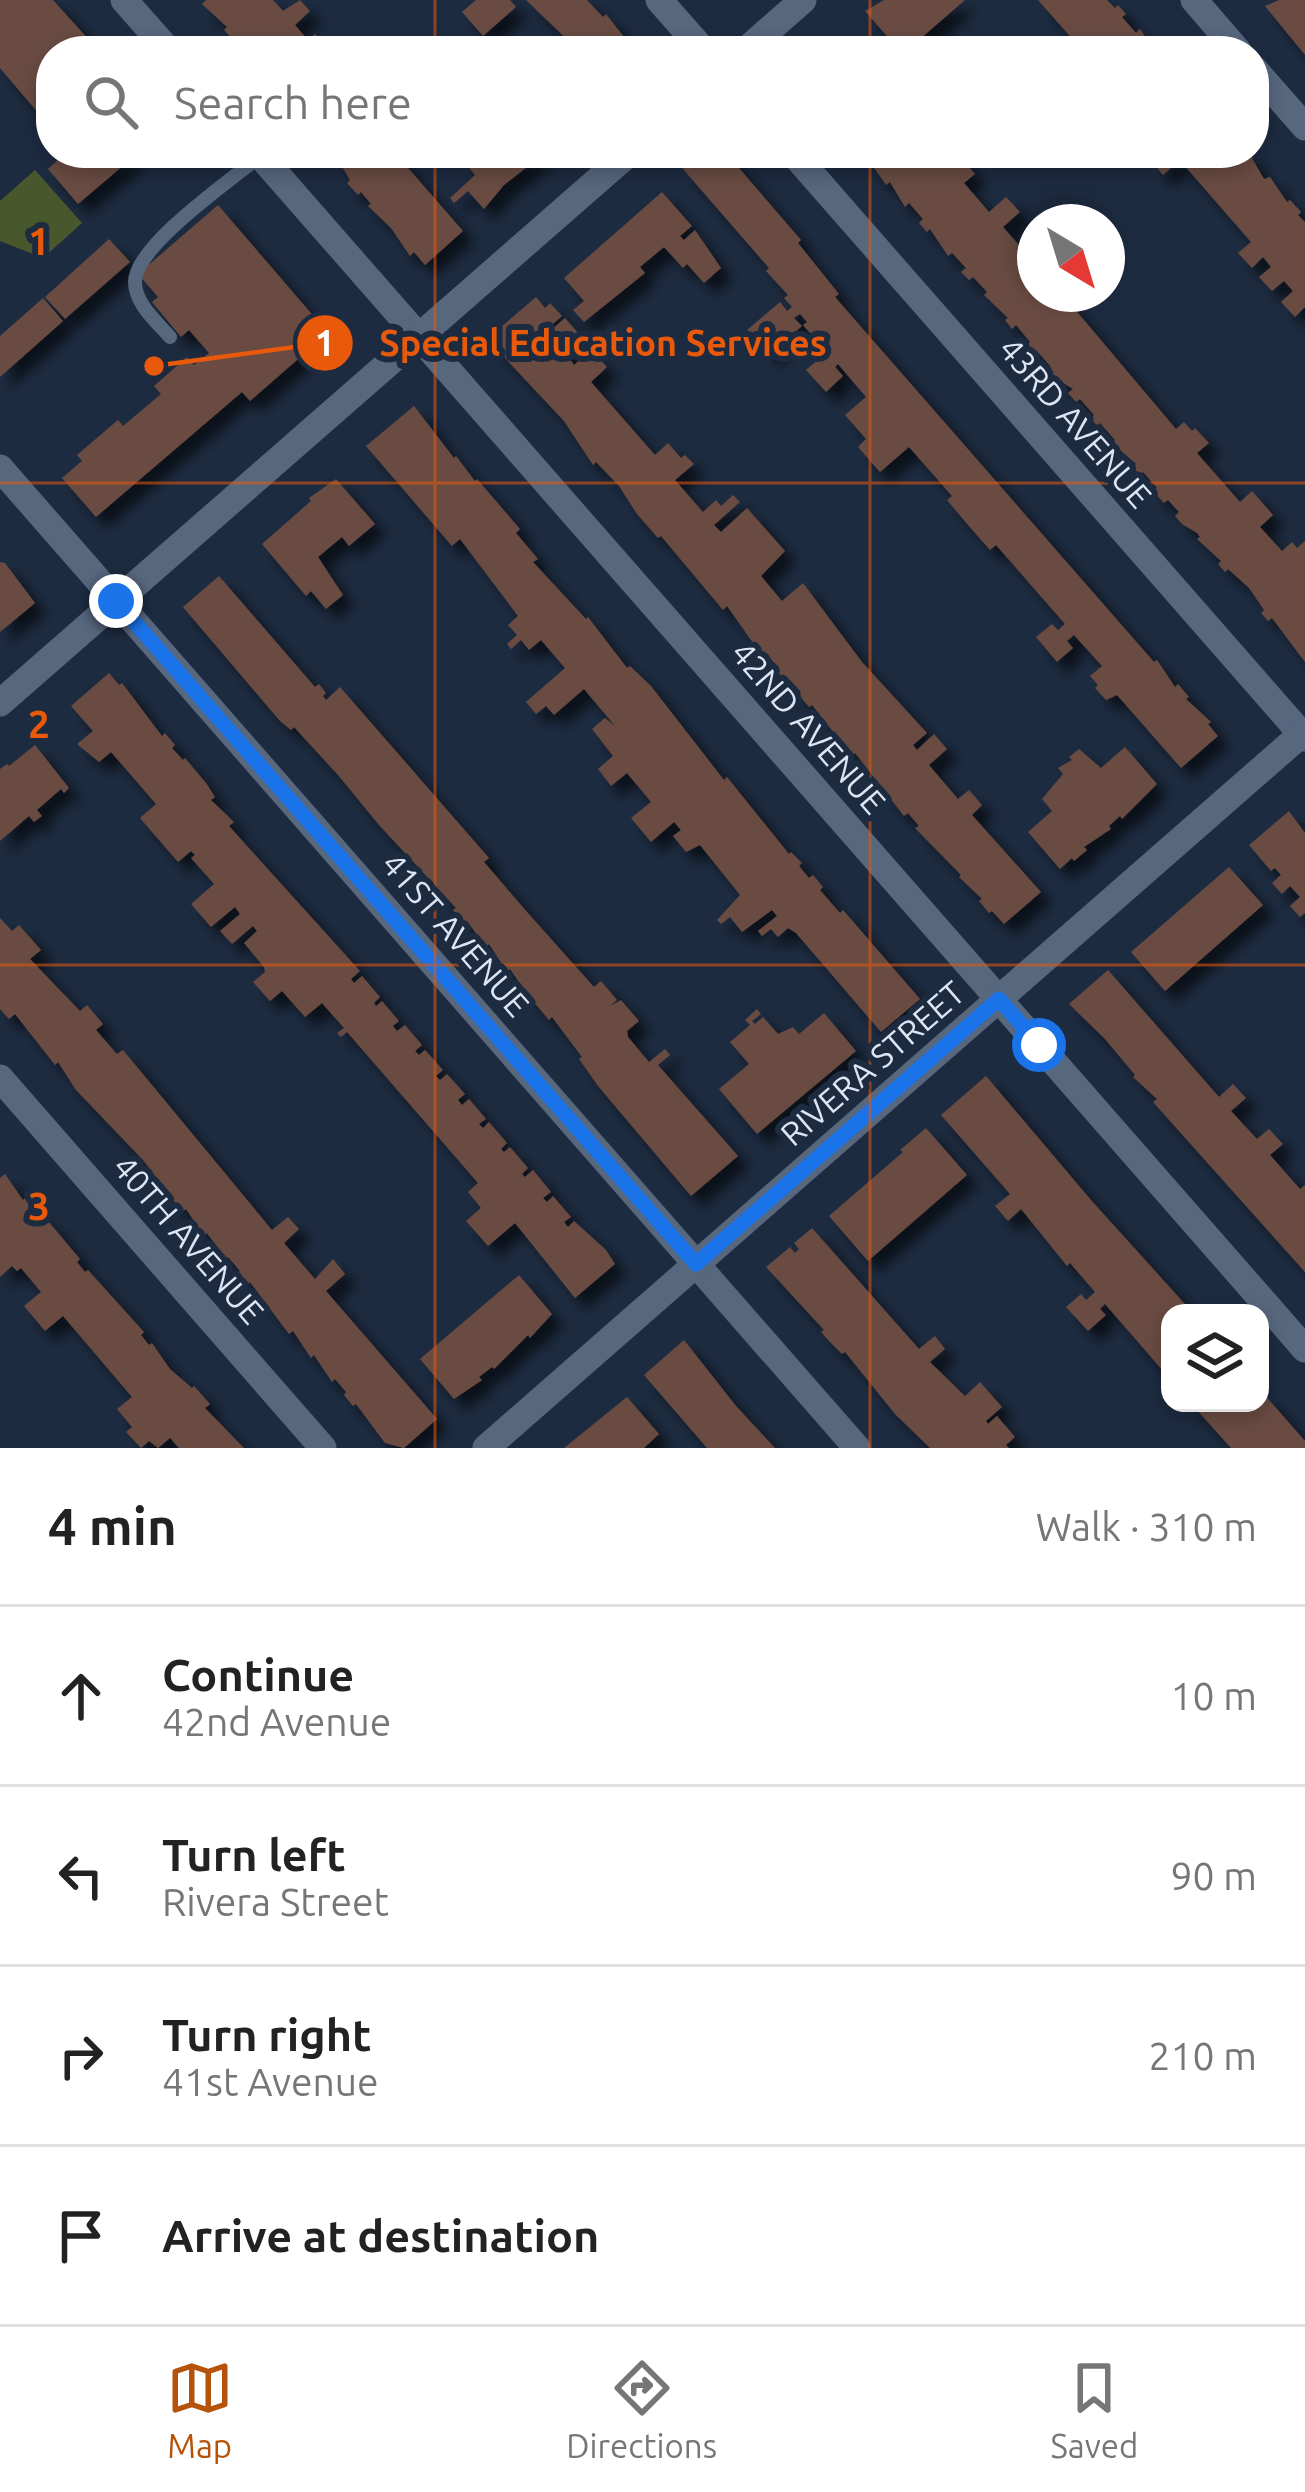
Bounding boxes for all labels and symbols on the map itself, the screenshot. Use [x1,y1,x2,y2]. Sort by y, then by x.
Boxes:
north arrow [1017,204,1125,312]
text: 1 [28,219,50,262]
callout: Special Education Services [295,307,851,379]
text: 1 [315,322,335,363]
text: Special Education Services [379,322,827,363]
street label: 43RD AVENUE [992,330,1160,514]
route end [89,574,143,628]
street label: 42ND AVENUE [724,634,894,820]
text: 2 [28,702,50,745]
street label: 41ST AVENUE [375,845,537,1023]
street label: RIVERA STREET [773,973,971,1153]
route start [1012,1018,1066,1072]
street label: 40TH AVENUE [106,1148,272,1330]
text: 3 [28,1184,50,1227]

